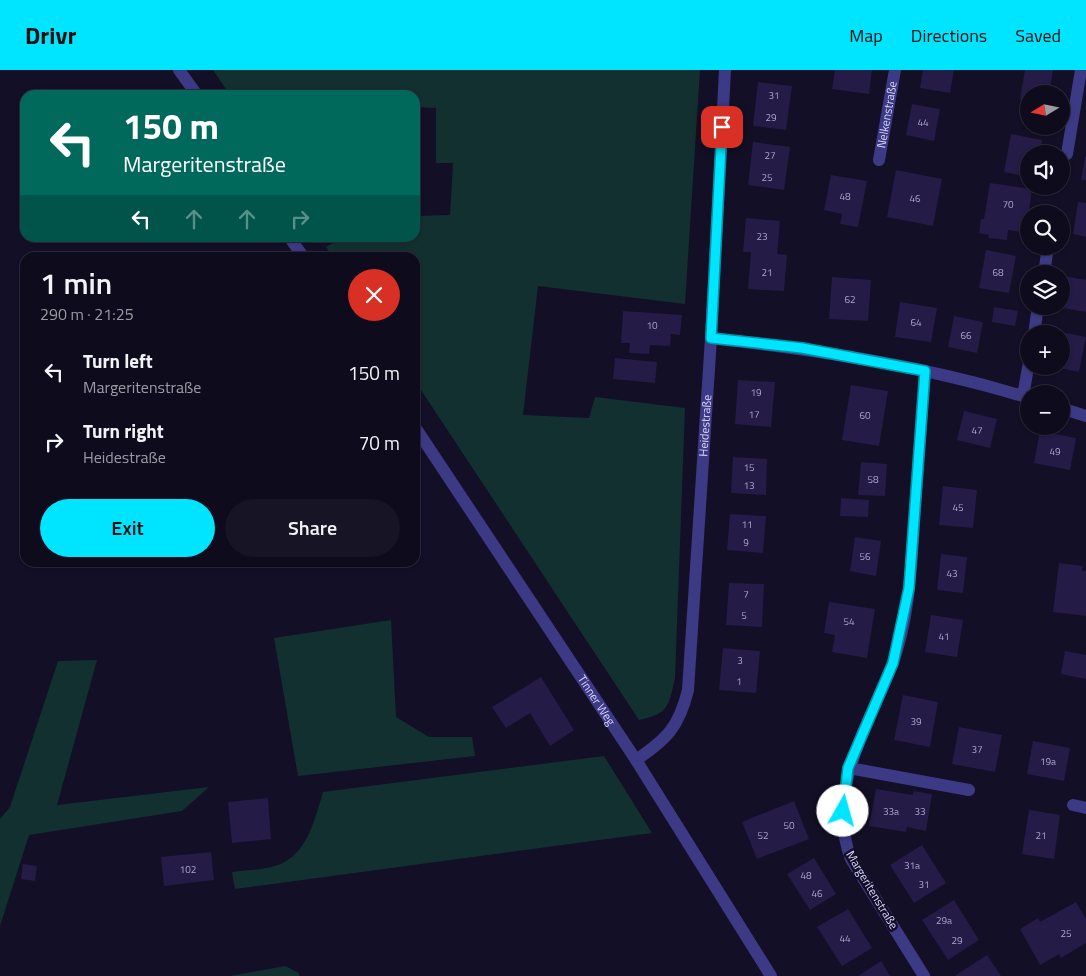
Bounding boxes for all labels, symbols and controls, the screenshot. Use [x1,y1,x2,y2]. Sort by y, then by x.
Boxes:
text: Drivr [25,17,76,53]
text: Map [849,22,883,49]
text: Directions [911,22,987,49]
text: Saved [1015,22,1061,49]
street label: Nelkenstraße [871,80,902,150]
north arrow [1020,85,1070,135]
map controls [1020,85,1070,435]
house number: 31 [768,88,780,103]
text: 150 m [123,99,219,153]
pin [701,106,743,148]
icon: left [40,110,105,175]
house number: 29 [765,110,777,125]
icon: arrive [708,113,736,141]
house number: 44 [917,115,929,130]
button: sound [1020,145,1070,195]
text: Margeritenstraße [123,147,286,181]
house number: 27 [764,148,776,163]
house number: 25 [761,170,773,185]
house number: 48 [839,189,851,204]
house number: 46 [909,191,921,206]
house number: 70 [1002,197,1014,212]
icon: left [127,205,155,233]
icon: ahead [180,205,208,233]
icon: ahead [233,205,261,233]
icon: right [286,205,314,233]
button: search [1020,205,1070,255]
house number: 23 [756,229,768,244]
text: 1 min [40,260,112,306]
house number: 21 [761,265,773,280]
house number: 68 [992,265,1004,280]
button: layers [1020,265,1070,315]
button: close [348,269,400,321]
house number: 62 [844,292,856,307]
text: 290 m · 21:25 [40,302,134,326]
house number: 64 [910,315,922,330]
house number: 10 [646,318,658,333]
button: + [1020,325,1070,375]
house number: 66 [960,328,972,343]
text: Turn left [83,346,153,375]
icon: left [40,358,68,386]
text: 150 m [348,358,400,387]
text: Margeritenstraße [83,375,201,399]
house number: 19 [750,385,762,400]
button: − [1020,385,1070,435]
street label: Heidestraße [693,394,716,457]
house number: 17 [748,407,760,422]
house number: 60 [859,408,871,423]
text: Turn right [83,416,164,445]
house number: 47 [971,423,983,438]
icon: right [40,428,68,456]
text: 70 m [359,428,400,457]
house number: 49 [1049,444,1061,459]
text: Heidestraße [83,445,166,469]
house number: 15 [743,460,755,475]
house number: 58 [867,472,879,487]
house number: 13 [743,478,755,493]
button: Exit [40,499,215,557]
button: Share [225,499,400,557]
house number: 45 [952,500,964,515]
house number: 11 [741,517,753,532]
house number: 9 [743,535,749,550]
house number: 56 [859,549,871,564]
house number: 43 [946,566,958,581]
house number: 7 [743,587,749,602]
house number: 5 [741,608,747,623]
house number: 54 [843,614,855,629]
house number: 41 [938,629,950,644]
house number: 3 [737,653,743,668]
street label: Tinner Weg [573,671,621,729]
house number: 1 [736,674,742,689]
house number: 39 [910,714,922,729]
house number: 37 [971,742,983,757]
house number: 19a [1040,754,1056,769]
position arrow [816,784,868,836]
house number: 33a [883,804,899,819]
house number: 33 [914,804,926,819]
house number: 50 [783,818,795,833]
house number: 52 [757,828,769,843]
house number: 21 [1035,828,1047,843]
street label: Margeritenstraße [841,847,903,933]
house number: 31a [904,858,920,873]
house number: 102 [180,862,196,877]
house number: 48 [800,868,812,883]
house number: 31 [918,877,930,892]
house number: 46 [811,886,823,901]
house number: 29a [936,913,952,928]
house number: 25 [1060,926,1072,941]
house number: 44 [839,931,851,946]
house number: 29 [951,933,963,948]

